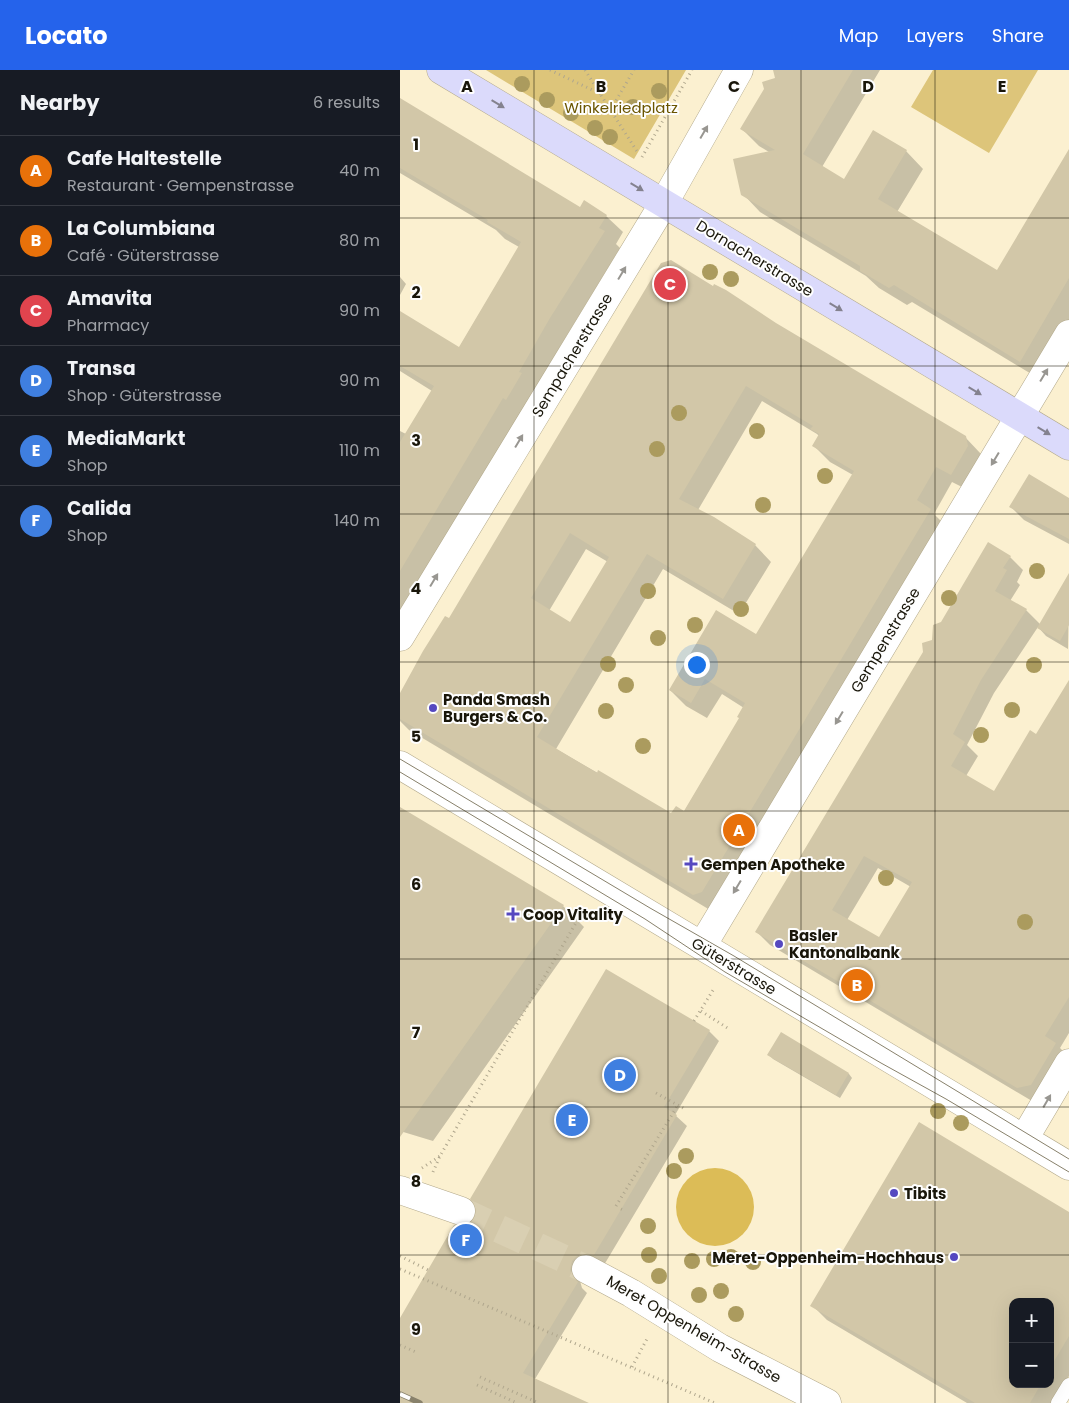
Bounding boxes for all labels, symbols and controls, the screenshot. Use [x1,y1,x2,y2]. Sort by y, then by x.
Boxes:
text: Locato [25,19,108,52]
text: Map [839,23,879,48]
text: Layers [907,23,964,48]
text: Share [992,23,1044,48]
text: A [461,75,473,98]
text: B [596,75,606,98]
text: C [728,75,740,98]
text: D [862,75,874,98]
text: E [998,75,1006,98]
text: Nearby [20,88,100,117]
text: 6 results [313,91,380,114]
park label: Winkelriedplatz [564,97,678,118]
one-way arrow [491,99,504,108]
one-way arrow [699,126,708,139]
text: 1 [413,133,419,156]
text: Cafe Haltestelle [67,145,222,172]
text: A [30,159,42,182]
text: 40 m [339,159,380,182]
text: Restaurant · Gempenstrasse [67,174,294,197]
one-way arrow [630,183,643,192]
text: La Columbiana [67,215,215,242]
street label: Dornacherstrasse [693,215,817,301]
text: B [31,229,41,252]
text: 80 m [339,229,380,252]
text: Café · Güterstrasse [67,244,219,267]
pin: C [654,265,686,303]
one-way arrow [617,266,626,279]
text: 2 [411,281,421,304]
text: Amavita [67,285,152,312]
street label: Sempacherstrasse [527,289,617,421]
text: C [30,299,42,322]
text: 90 m [339,299,380,322]
one-way arrow [830,303,843,312]
text: Pharmacy [67,314,149,337]
text: Transa [67,355,136,382]
text: D [30,369,42,392]
text: 90 m [339,369,380,392]
one-way arrow [1040,369,1049,382]
text: Shop · Güterstrasse [67,384,222,407]
one-way arrow [969,386,982,395]
text: MediaMarkt [67,425,185,452]
one-way arrow [1038,427,1051,436]
text: 3 [411,429,421,452]
one-way arrow [514,435,524,448]
text: E [32,439,40,462]
text: 110 m [339,439,380,462]
one-way arrow [990,452,999,465]
text: Shop [67,454,108,477]
text: Calida [67,495,131,522]
text: F [32,509,40,532]
text: 140 m [334,509,380,532]
text: Shop [67,524,108,547]
one-way arrow [430,574,439,587]
text: 4 [411,577,422,600]
street label: Gempenstrasse [845,583,925,697]
your location [684,652,710,678]
place label: Panda Smash Burgers & Co. [443,689,550,727]
marker: Panda Smash Burgers & Co. [427,702,439,714]
one-way arrow [834,711,843,724]
text: 5 [411,725,421,748]
pin: A [723,811,755,849]
place label: Gempen Apotheke [701,854,845,875]
marker: Gempen Apotheke [685,858,697,870]
text: 6 [411,873,421,896]
one-way arrow [733,881,742,894]
place label: Coop Vitality [523,904,623,925]
marker: Coop Vitality [507,908,519,920]
place label: Basler Kantonalbank [789,925,901,963]
street label: Güterstrasse [688,932,780,1000]
marker: Basler Kantonalbank [773,938,785,950]
pin: B [841,966,873,1004]
text: 7 [412,1021,421,1044]
pin: D [604,1056,636,1094]
one-way arrow [1042,1094,1051,1107]
pin: E [556,1101,588,1139]
text: 8 [411,1170,421,1193]
place label: Tibits [904,1183,946,1204]
marker: Tibits [888,1187,900,1199]
pin: F [450,1221,482,1259]
place label: Meret-Oppenheim-Hochhaus [712,1247,944,1268]
marker: Meret-Oppenheim-Hochhaus [948,1251,960,1263]
street label: Meret Oppenheim-Strasse [603,1270,785,1388]
map controls [1009,1298,1054,1388]
button: + [1009,1298,1054,1343]
text: 9 [411,1318,421,1341]
button: − [1009,1343,1054,1388]

